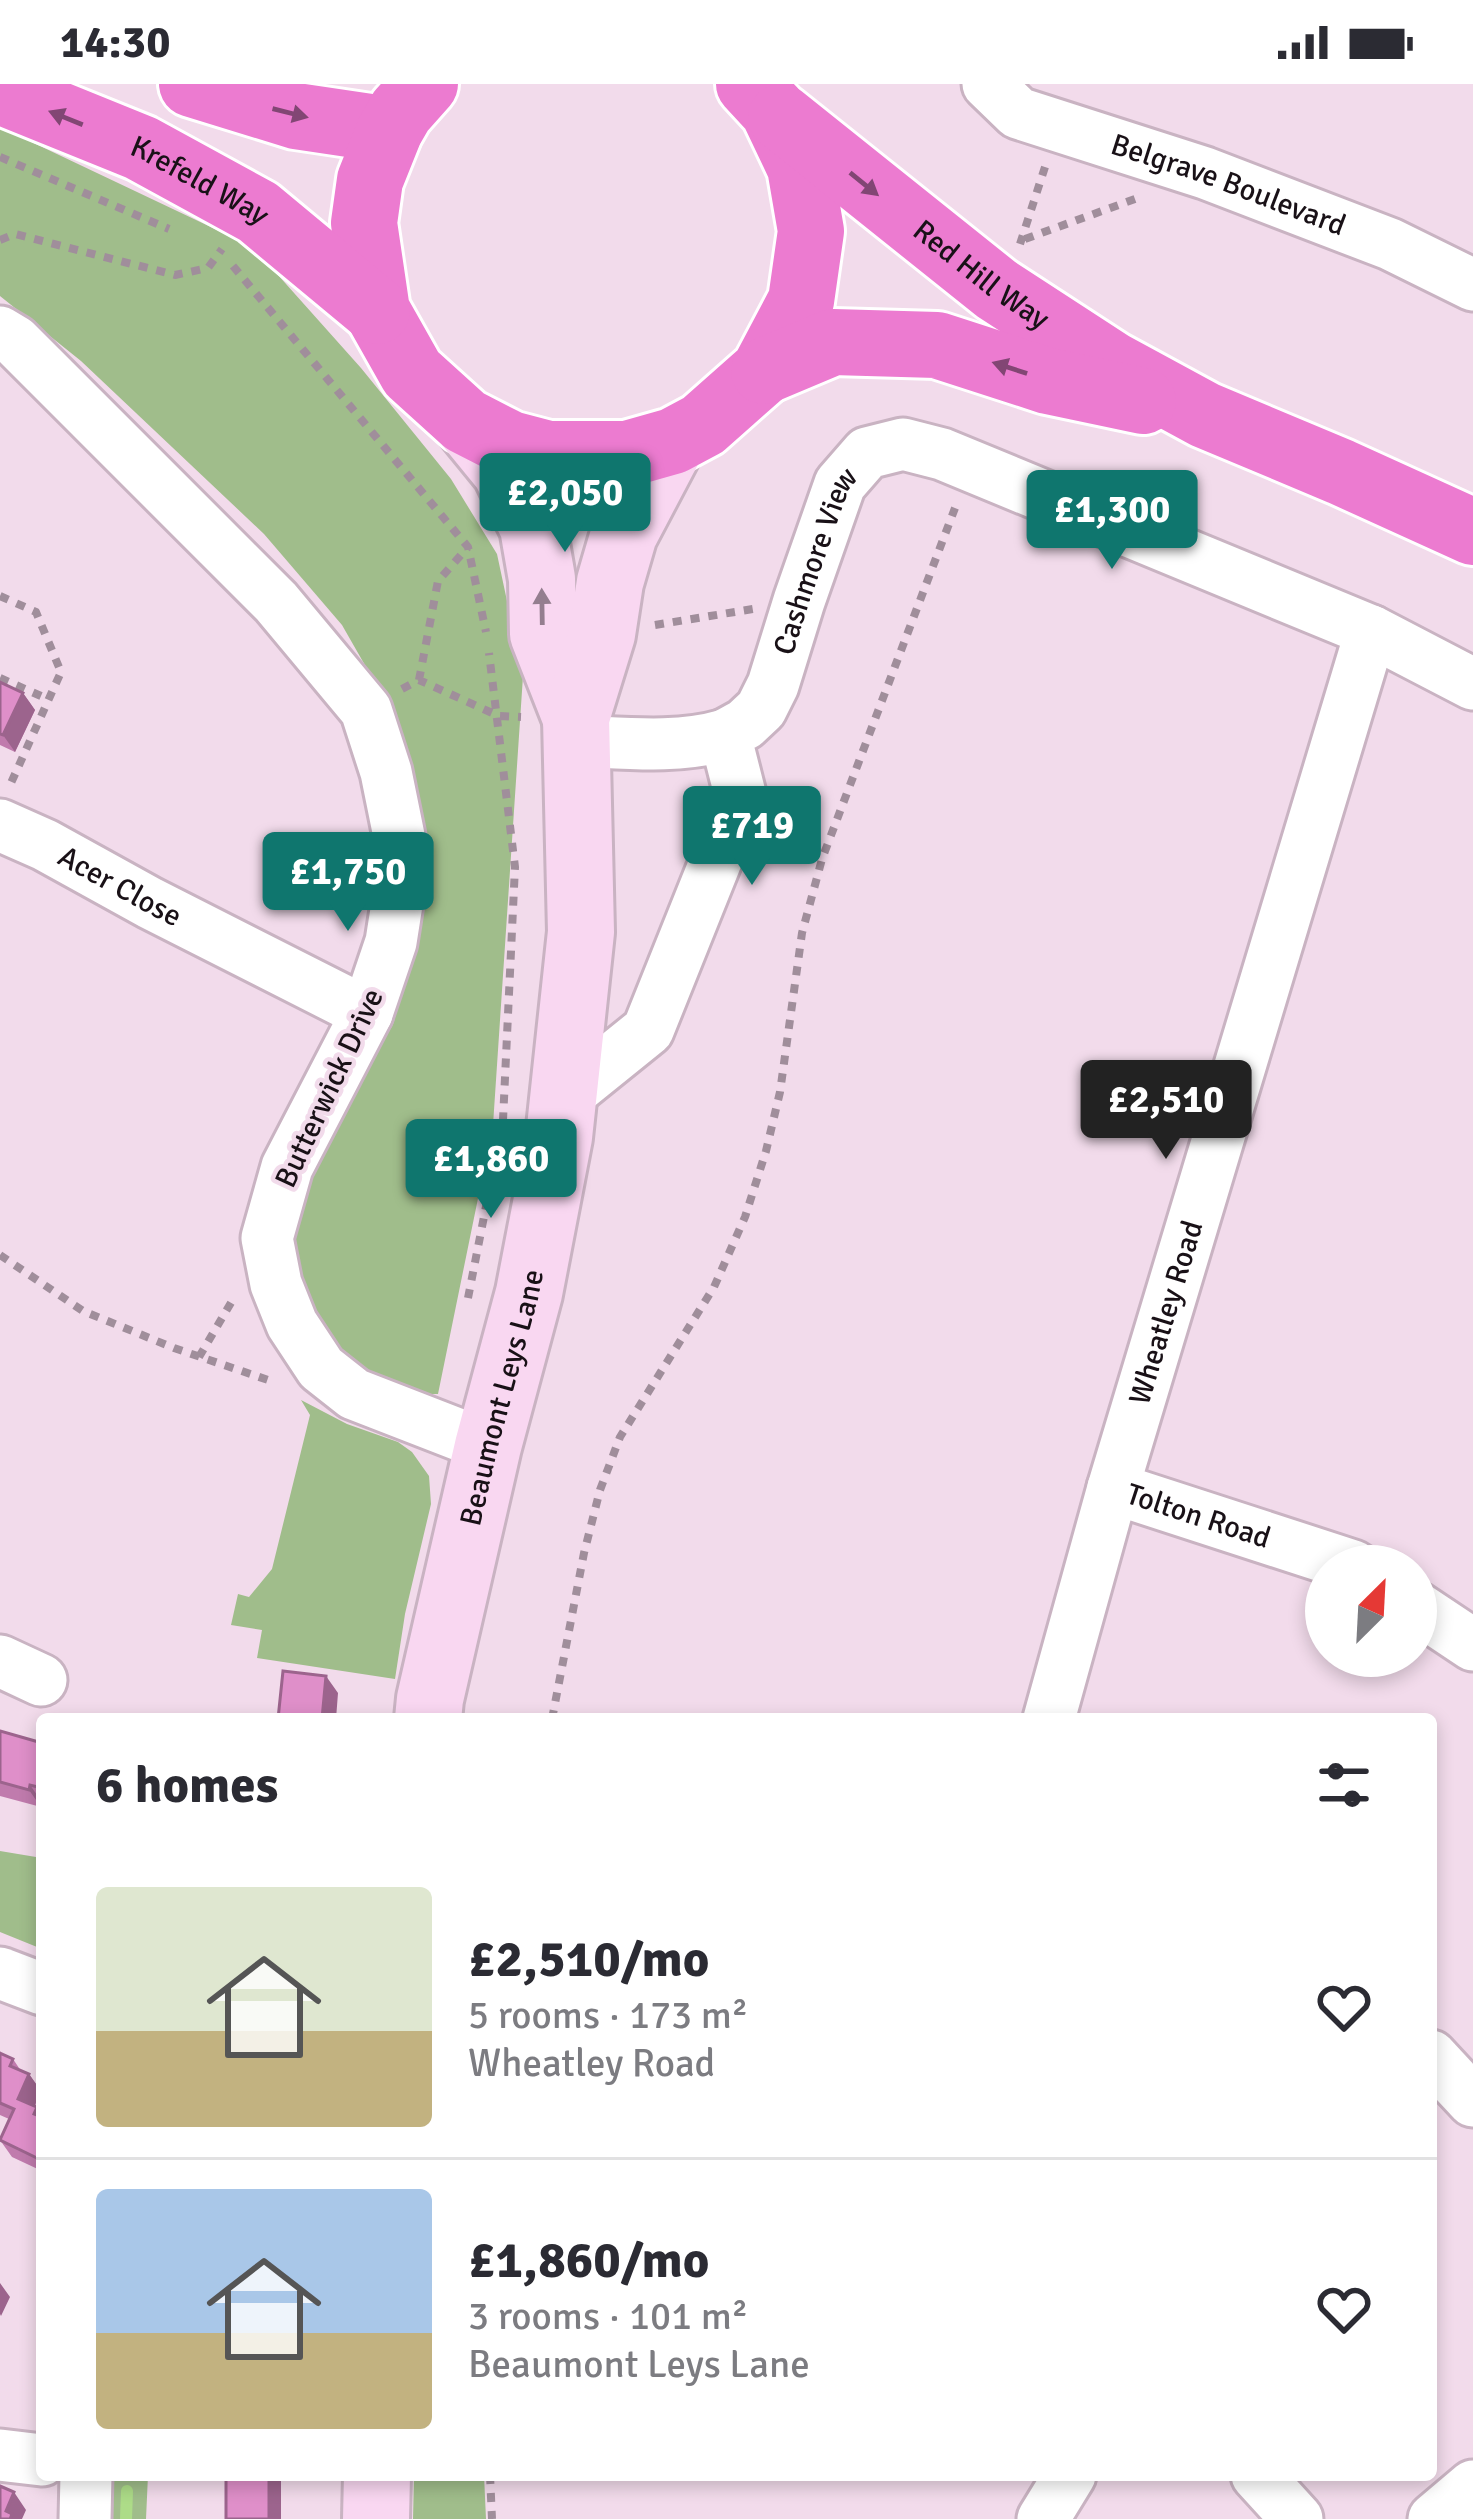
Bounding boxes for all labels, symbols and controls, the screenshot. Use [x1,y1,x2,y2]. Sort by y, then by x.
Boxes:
text: 14:30 [60,15,170,70]
one-way arrow [271,104,308,123]
one-way arrow [48,107,84,126]
street label: Belgrave Boulevard [1106,126,1351,244]
street label: Krefeld Way [125,128,277,233]
one-way arrow [848,171,879,196]
street label: Red Hill Way [905,212,1056,338]
one-way arrow [991,358,1028,376]
pin: £2,050 [467,453,663,555]
street label: Cashmore View [766,459,866,659]
text: £2,050 [507,468,623,516]
pin: £1,300 [1014,470,1210,572]
text: £1,300 [1054,485,1170,533]
one-way arrow [533,587,552,625]
pin: £719 [681,786,823,888]
text: £719 [710,801,794,849]
pin: £1,750 [250,832,446,934]
street label: Acer Close [52,838,188,935]
text: £1,750 [290,847,406,895]
street label: Butterwick Drive [267,983,392,1193]
pin: £2,510 [1068,1060,1264,1162]
text: £2,510 [1108,1075,1224,1123]
pin: £1,860 [393,1119,589,1221]
text: £1,860 [433,1134,549,1182]
street label: Wheatley Road [1121,1216,1211,1409]
street label: Beaumont Leys Lane [452,1267,552,1529]
street label: Tolton Road [1122,1476,1275,1557]
north arrow [1305,1545,1437,1677]
map controls [1305,1545,1437,1677]
icon: filters [1311,1752,1377,1818]
text: 6 homes [96,1754,278,1817]
text: £2,510/mo [468,1928,709,1991]
icon: home [192,1935,336,2079]
icon: heart [1311,1974,1377,2040]
text: 5 rooms · 173 m² [468,1991,748,2039]
text: Wheatley Road [468,2039,715,2087]
text: £1,860/mo [468,2229,709,2292]
icon: home [192,2237,336,2381]
icon: heart [1311,2276,1377,2342]
text: 3 rooms · 101 m² [468,2292,748,2340]
text: Beaumont Leys Lane [468,2340,810,2388]

